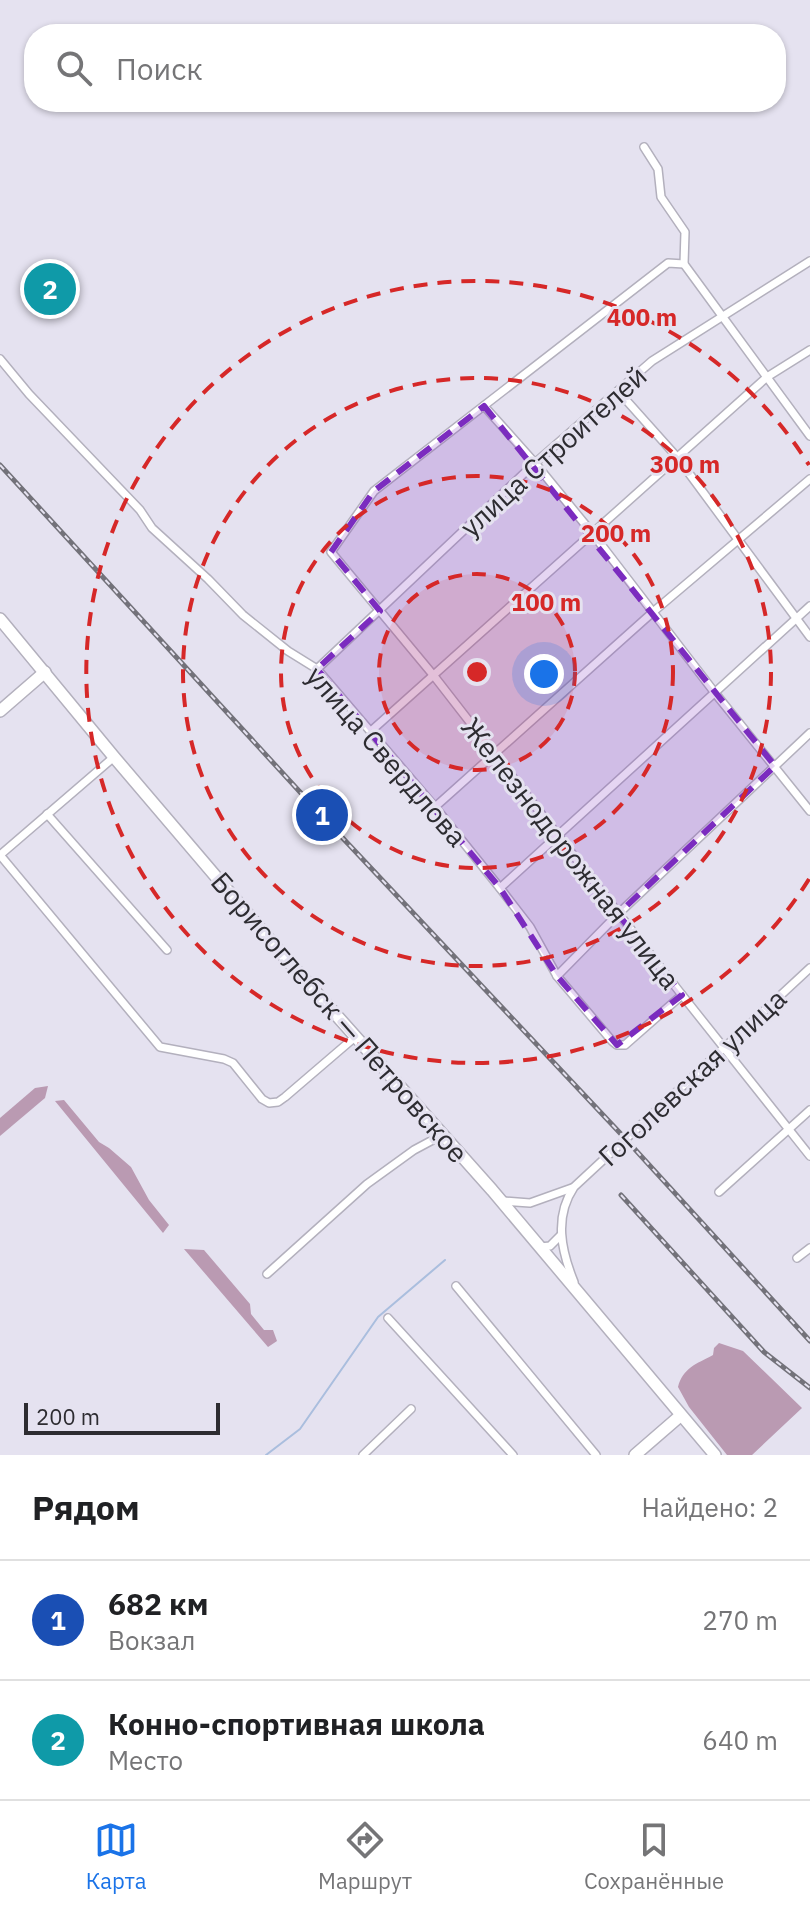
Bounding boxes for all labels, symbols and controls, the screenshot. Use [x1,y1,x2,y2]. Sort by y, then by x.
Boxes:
search box [24,24,786,112]
icon: search [52,46,96,90]
text: Поиск [116,49,203,88]
pin: 2 [24,259,76,319]
text: 400 m [607,301,677,333]
street label: улица Строителей [452,357,654,545]
text: 300 m [650,448,720,480]
text: 200 m [581,517,651,549]
text: 100 m [511,586,581,618]
your location [524,654,564,694]
street label: улица Свердлова [298,658,476,854]
centre of rings [463,658,491,686]
street label: Железнодорожная улица [453,709,689,997]
pin: 1 [296,785,348,845]
street label: Борисоглебск — Петровское [203,864,477,1170]
street label: Гоголевская улица [590,980,794,1174]
scale bar [24,1399,220,1435]
text: 200 m [36,1402,100,1431]
text: Рядом [32,1485,140,1529]
text: Найдено: 2 [641,1490,778,1524]
text: 682 км [108,1584,209,1623]
text: 1 [50,1603,66,1637]
text: 270 m [702,1603,778,1637]
text: Вокзал [108,1623,195,1657]
text: Конно-спортивная школа [108,1704,485,1743]
text: 2 [50,1723,66,1757]
text: 640 m [702,1723,778,1757]
text: Место [108,1743,183,1777]
tab: Карта [86,1818,146,1895]
tab: Маршрут [318,1818,412,1895]
tab: Сохранённые [584,1818,724,1895]

